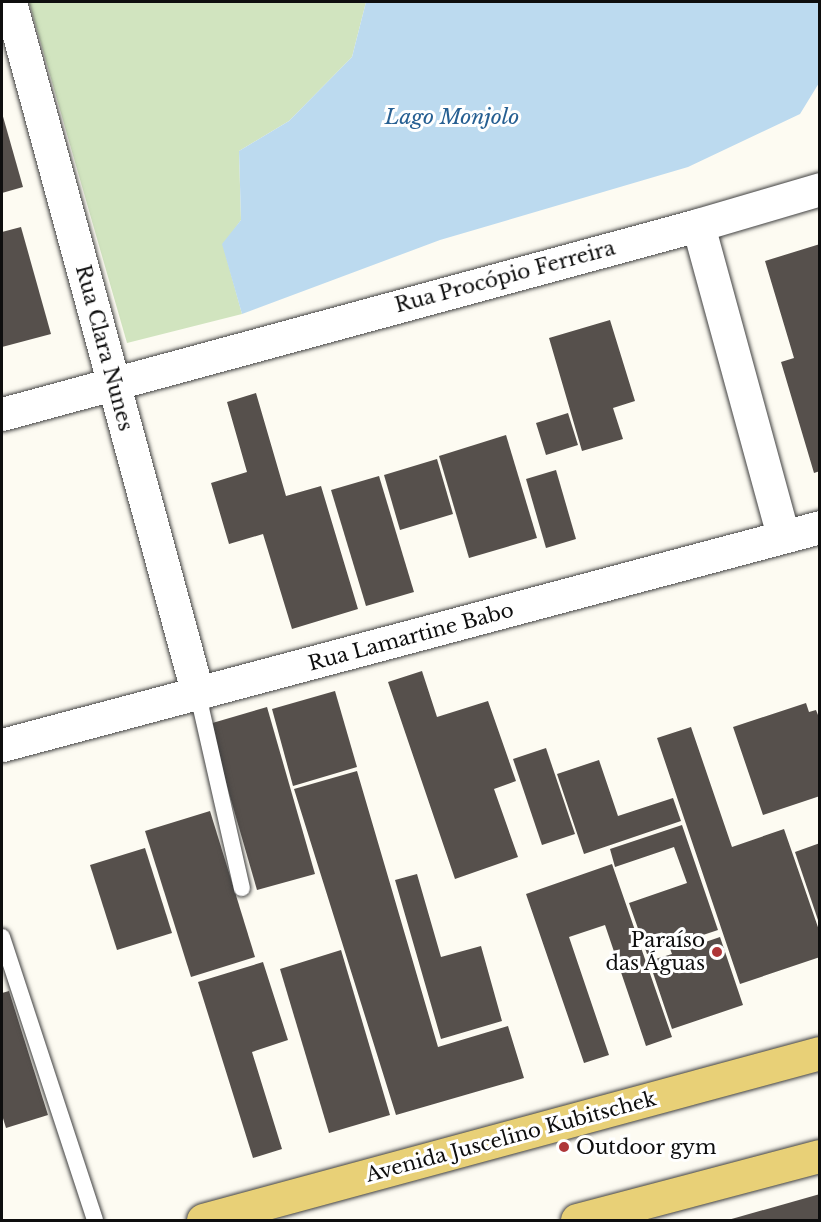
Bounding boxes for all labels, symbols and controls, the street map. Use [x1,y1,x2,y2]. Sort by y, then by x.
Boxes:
water label: Lago Monjolo [385,104,519,130]
street label: Rua Procópio Ferreira [392,236,618,318]
street label: Rua Clara Nunes [70,262,138,434]
street label: Rua Lamartine Babo [306,598,516,676]
place label: Paraíso das Águas [605,928,705,975]
marker: Paraíso das Águas [710,945,724,959]
street label: Avenida Juscelino Kubitschek [363,1087,659,1187]
place label: Outdoor gym [576,1135,717,1159]
marker: Outdoor gym [557,1140,571,1154]

